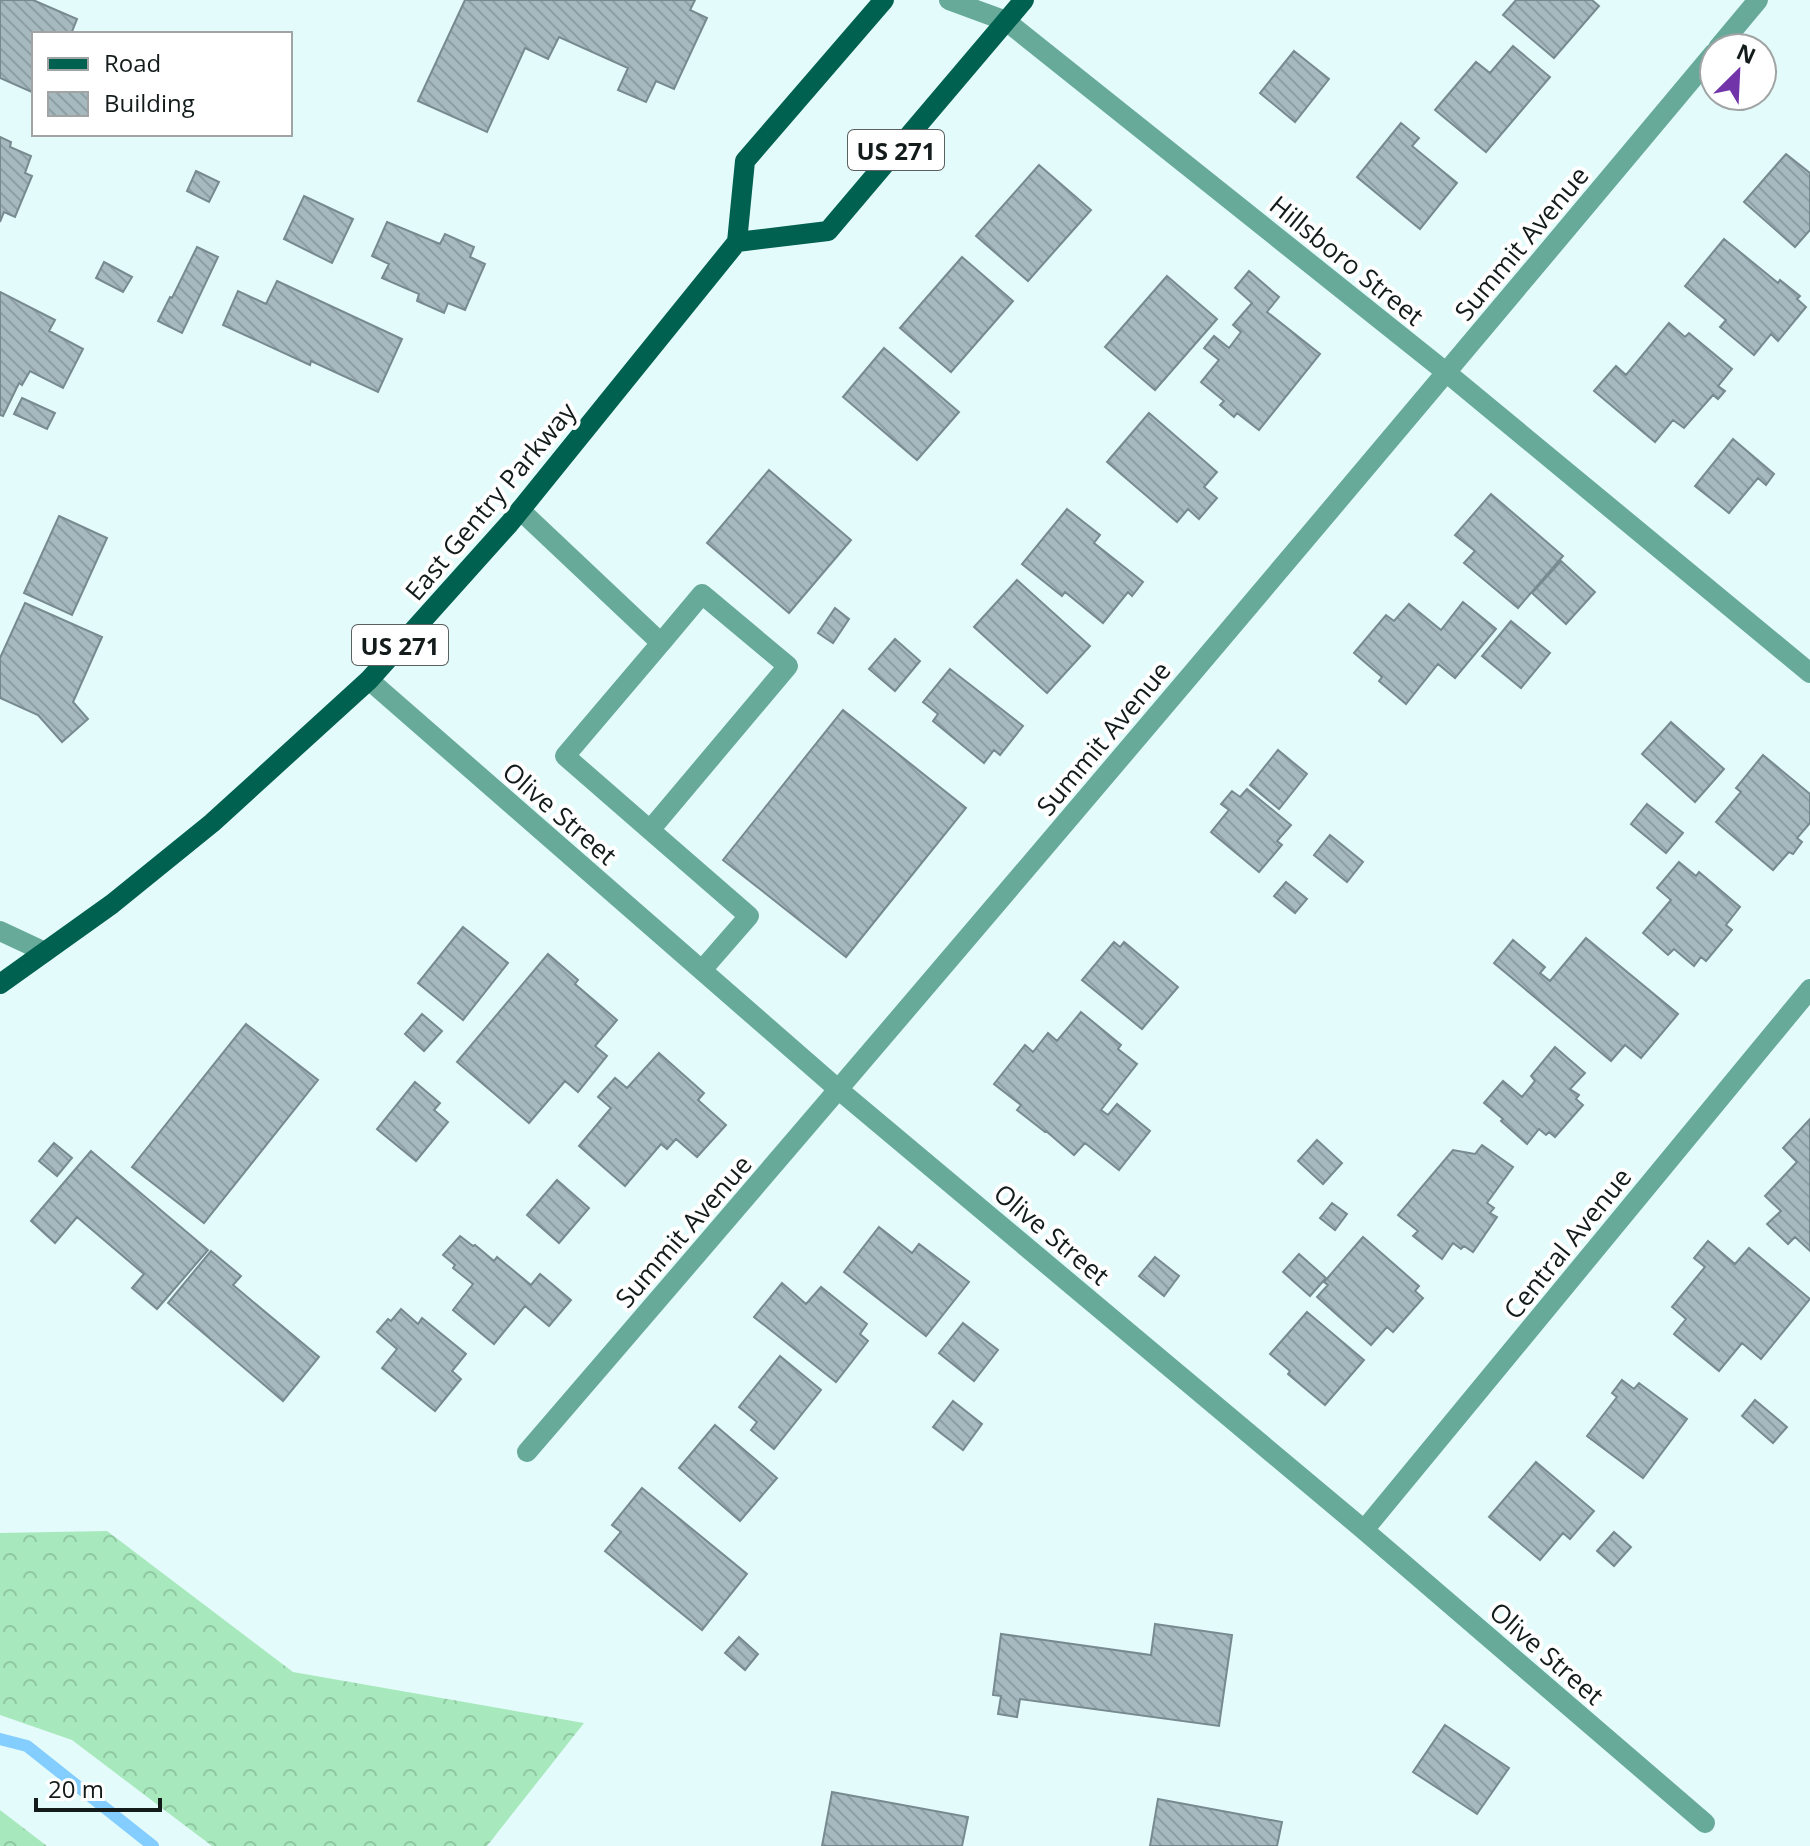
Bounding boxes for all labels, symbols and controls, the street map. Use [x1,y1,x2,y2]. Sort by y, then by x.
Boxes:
legend [32,32,292,136]
north arrow [1698,32,1778,112]
text: N [1732,35,1761,70]
text: Road [104,46,161,79]
text: Building [104,86,195,119]
road number: US 271 [848,130,944,170]
street label: Summit Avenue [1446,158,1596,328]
street label: Hillsboro Street [1262,187,1432,333]
street label: East Gentry Parkway [396,394,584,608]
road number: US 271 [352,625,448,665]
street label: Summit Avenue [1028,653,1178,823]
street label: Olive Street [495,753,625,873]
street label: Summit Avenue [607,1147,759,1315]
street label: Central Avenue [1495,1160,1639,1326]
street label: Olive Street [987,1175,1117,1293]
street label: Olive Street [1482,1593,1612,1713]
scale bar [36,1762,160,1812]
text: 20 m [48,1772,104,1805]

